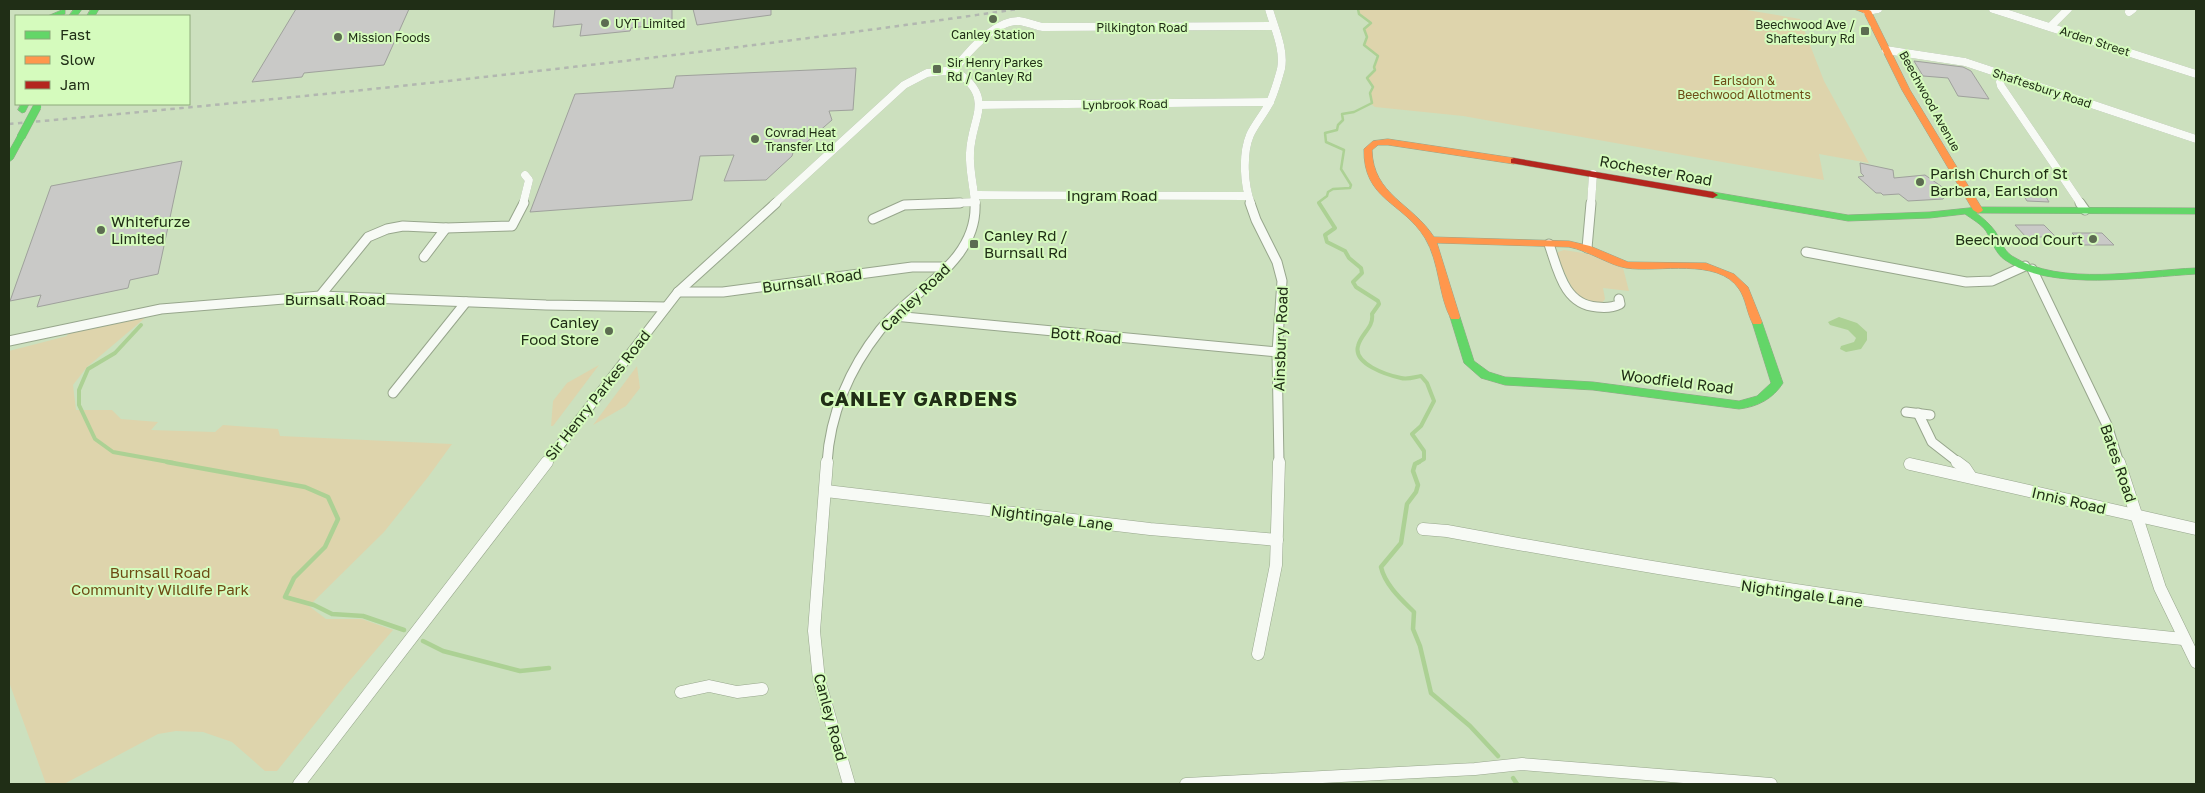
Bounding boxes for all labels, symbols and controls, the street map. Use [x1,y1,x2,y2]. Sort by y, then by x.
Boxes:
marker: Canley Station [987,13,999,25]
legend [15,15,190,105]
place label: UYT Limited [615,16,685,31]
marker: UYT Limited [599,17,611,29]
place label: Beechwood Ave / Shaftesbury Rd [1755,17,1855,46]
street label: Pilkington Road [1096,20,1188,35]
street label: Arden Street [2058,23,2132,59]
text: Fast [60,25,91,43]
marker: Beechwood Ave / Shaftesbury Rd [1859,25,1871,37]
place label: Canley Station [951,27,1035,42]
place label: Mission Foods [348,30,430,45]
marker: Mission Foods [332,31,344,43]
street label: Beechwood Avenue [1896,48,1964,154]
text: Slow [60,50,95,68]
place label: Sir Henry Parkes Rd / Canley Rd [947,55,1043,84]
marker: Sir Henry Parkes Rd / Canley Rd [931,63,943,75]
street label: Shaftesbury Road [1991,65,2093,111]
park label: Earlsdon & Beechwood Allotments [1677,73,1811,102]
text: Jam [60,75,90,93]
street label: Lynbrook Road [1082,96,1168,112]
place label: Covrad Heat Transfer Ltd [765,125,836,154]
marker: Covrad Heat Transfer Ltd [749,133,761,145]
street label: Rochester Road [1598,151,1714,189]
place label: Parish Church of St Barbara, Earlsdon [1930,164,2068,199]
marker: Parish Church of St Barbara, Earlsdon [1914,176,1926,188]
street label: Ingram Road [1066,186,1158,204]
place label: Whitefurze Limited [111,212,190,247]
marker: Whitefurze Limited [95,224,107,236]
place label: Canley Rd / Burnsall Rd [984,226,1067,261]
place label: Beechwood Court [1955,230,2083,248]
marker: Beechwood Court [2087,233,2099,245]
marker: Canley Rd / Burnsall Rd [968,238,980,250]
street label: Canley Road [876,259,954,335]
street label: Burnsall Road [761,264,863,296]
street label: Ainsbury Road [1269,286,1291,392]
street label: Burnsall Road [285,290,385,308]
place label: Canley Food Store [521,313,600,348]
street label: Bott Road [1050,323,1122,347]
marker: Canley Food Store [603,325,615,337]
street label: Sir Henry Parkes Road [541,326,653,464]
street label: Woodfield Road [1620,365,1734,397]
district label: CANLEY GARDENS [820,386,1018,410]
street label: Bates Road [2097,422,2141,504]
street label: Innis Road [2030,483,2108,517]
street label: Nightingale Lane [990,501,1114,533]
park label: Burnsall Road Community Wildlife Park [71,563,249,598]
street label: Nightingale Lane [1740,576,1864,611]
street label: Canley Road [811,671,851,763]

